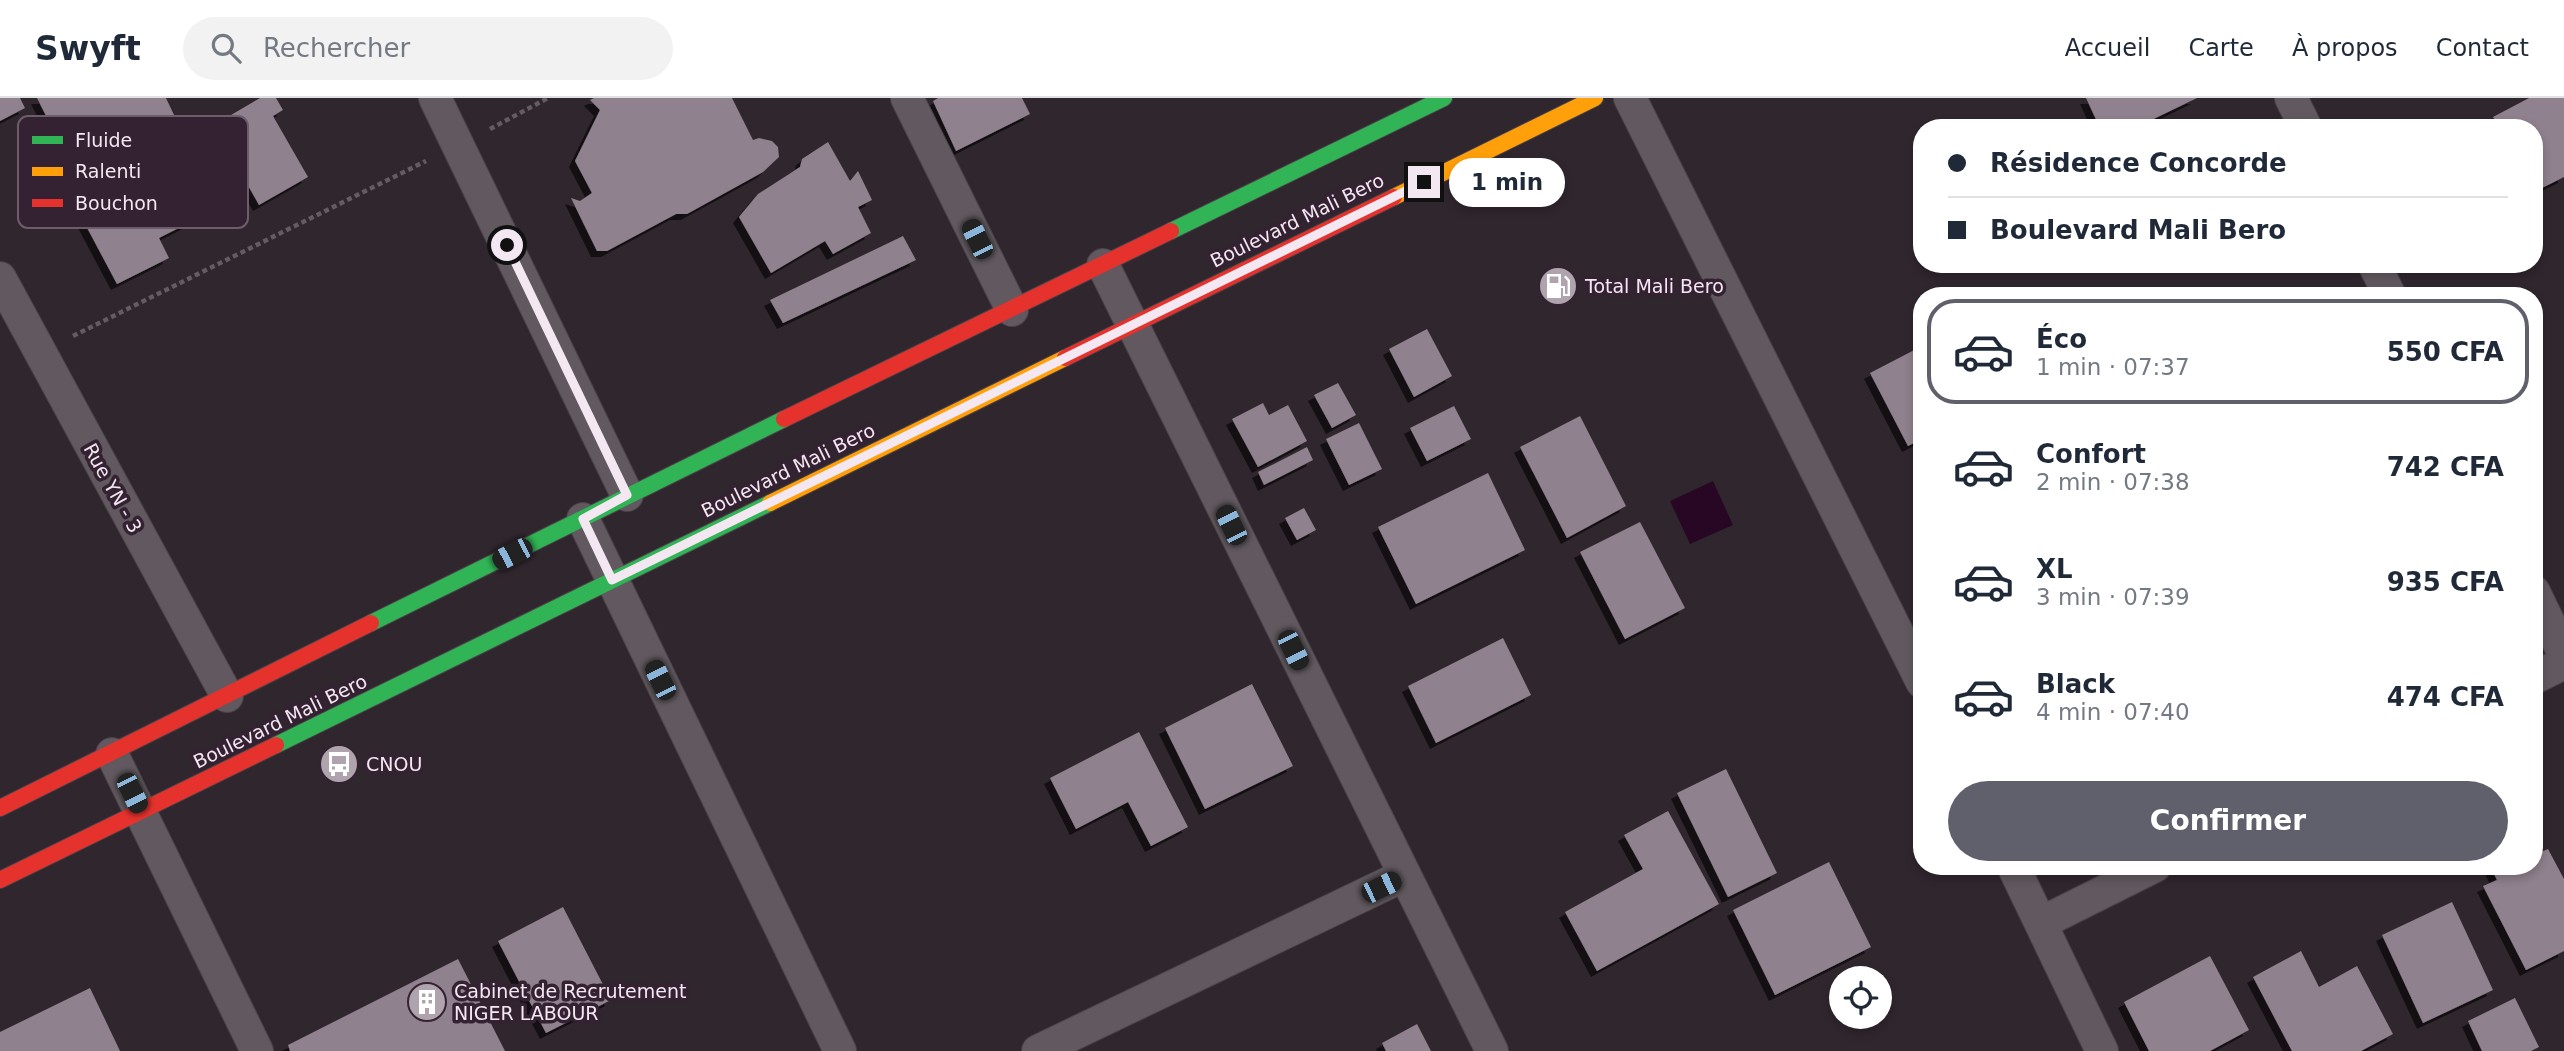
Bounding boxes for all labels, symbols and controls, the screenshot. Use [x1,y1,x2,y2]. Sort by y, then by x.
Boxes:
search box [183,17,673,80]
text: Swyft [35,29,141,68]
icon: search [207,29,245,67]
text: Rechercher [263,33,410,63]
text: Accueil [2065,34,2150,62]
text: Carte [2188,34,2254,62]
text: À propos [2292,34,2398,62]
text: Contact [2436,34,2529,62]
legend [18,116,248,228]
text: Fluide [75,129,132,151]
text: Résidence Concorde [1990,148,2287,178]
callout: 1 min [1448,158,1564,206]
text: Ralenti [75,160,141,182]
route end [1408,166,1440,198]
street label: Boulevard Mali Bero [1207,168,1387,272]
text: 1 min [1471,169,1543,195]
text: Bouchon [75,192,158,214]
text: Boulevard Mali Bero [1990,215,2286,245]
car [959,216,996,262]
route start [491,229,523,261]
fuel station icon: Total Mali Bero [1537,265,1579,307]
place label: Total Mali Bero [1584,275,1724,297]
icon: car [1952,320,2015,383]
text: Éco [2036,324,2087,354]
text: 550 CFA [2387,337,2504,367]
text: 1 min · 07:37 [2036,354,2190,380]
street label: Boulevard Mali Bero [698,418,878,522]
icon: car [1952,435,2015,498]
street label: Rue YN - 3 [79,439,147,537]
text: Confort [2036,439,2146,469]
text: 742 CFA [2387,452,2504,482]
text: 2 min · 07:38 [2036,469,2190,495]
car [1213,502,1250,548]
car [489,535,536,573]
icon: car [1952,550,2015,613]
text: XL [2036,554,2073,584]
text: 935 CFA [2387,567,2504,597]
text: 3 min · 07:39 [2036,584,2190,610]
car [1275,627,1312,673]
car [642,657,679,703]
icon: car [1952,665,2015,728]
street label: Boulevard Mali Bero [190,669,370,773]
text: Black [2036,669,2115,699]
text: 474 CFA [2387,682,2504,712]
text: 4 min · 07:40 [2036,699,2190,725]
bus stop icon: CNOU [318,743,360,785]
place label: CNOU [366,753,422,775]
car [114,770,151,816]
button: Confirmer [1948,781,2508,861]
car [1358,868,1405,906]
map controls [1829,966,1892,1029]
button: locate [1829,966,1892,1029]
place label: Cabinet de Recrutement NIGER LABOUR [454,980,686,1024]
building icon: Cabinet de Recrutement NIGER LABOUR [406,981,448,1023]

